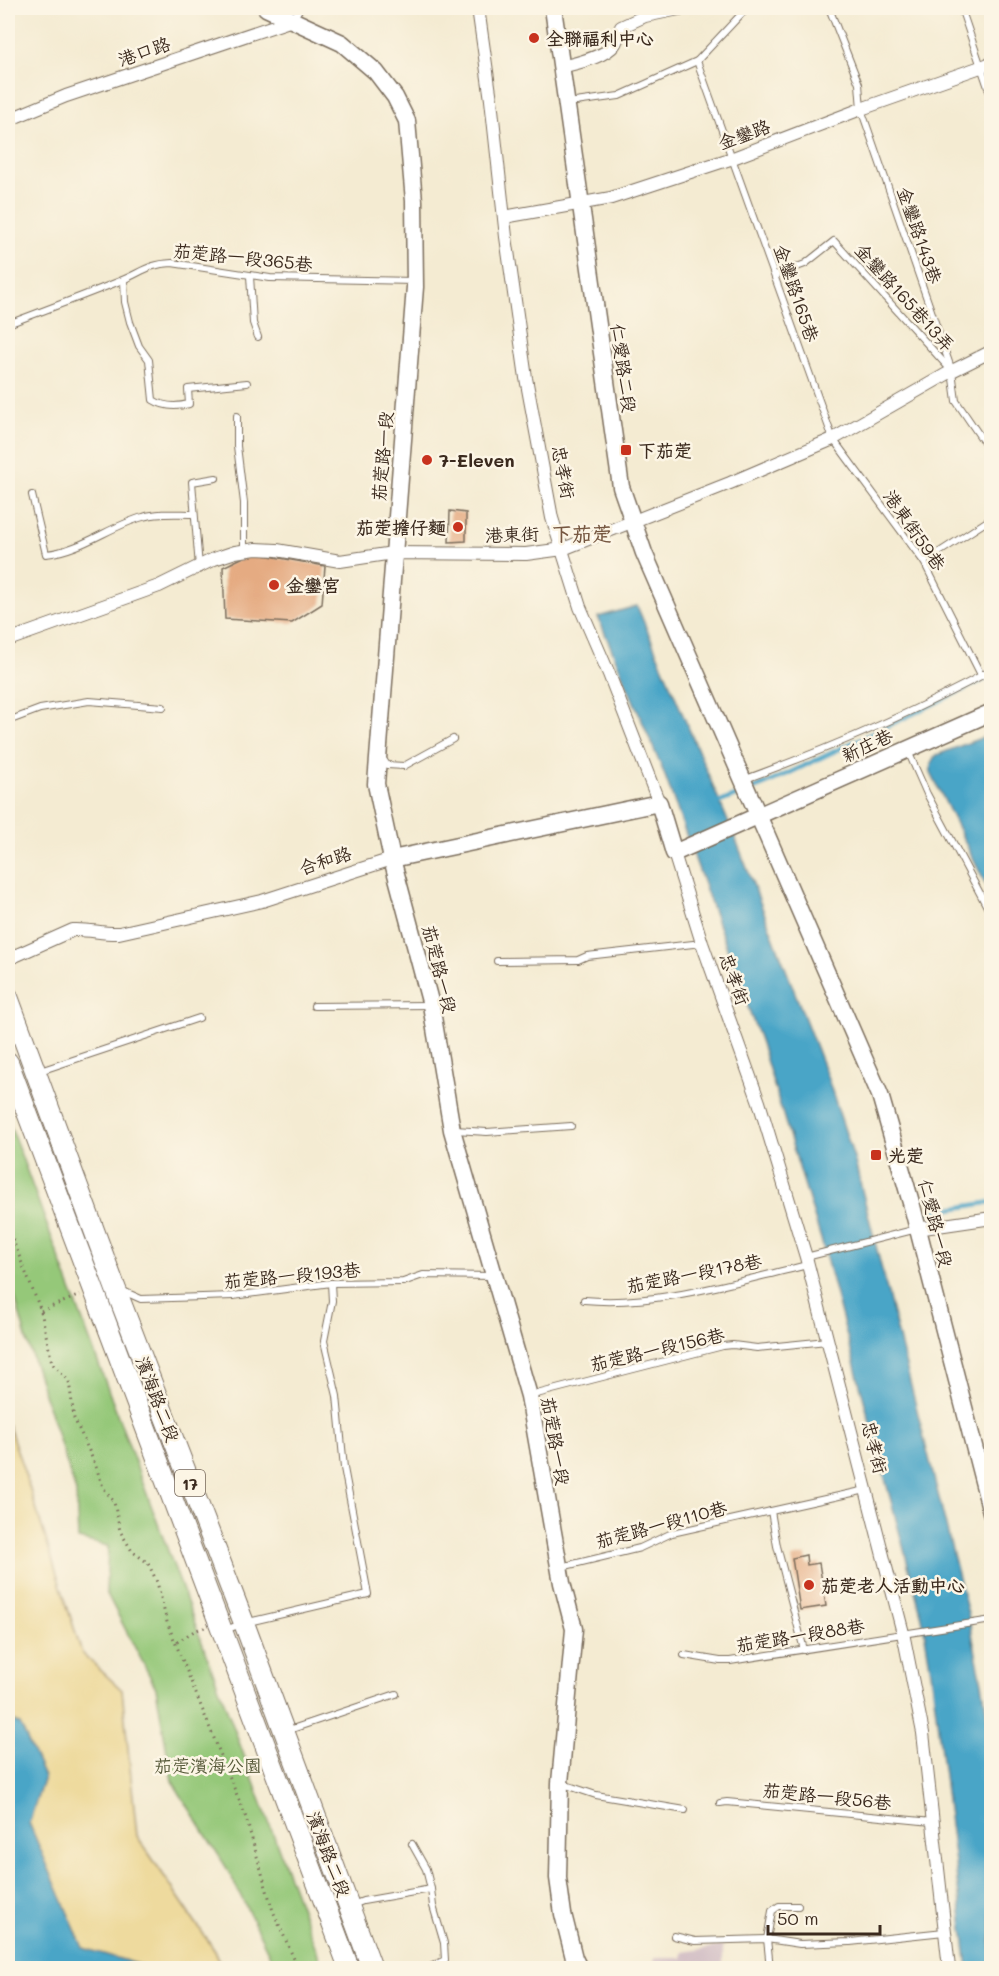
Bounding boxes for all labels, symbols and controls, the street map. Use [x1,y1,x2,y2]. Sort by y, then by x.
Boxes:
place label: 全聯福利中心 [546,26,654,50]
street label: 港口路 [115,31,173,71]
marker: 全聯福利中心 [527,31,541,45]
street label: 金鑾路 [715,113,773,155]
street label: 金鑾路143巷 [892,183,948,287]
street label: 茄萣路一段365巷 [172,238,314,276]
street label: 金鑾路165巷13弄 [850,238,960,356]
street label: 金鑾路165巷 [769,241,825,345]
street label: 仁愛路二段 [606,322,642,414]
street label: 茄萣路一段 [366,410,398,502]
place label: 下茄萣 [638,438,692,462]
street label: 忠孝街 [547,443,581,501]
marker: 下茄萣 [619,443,633,457]
place label: 7-Eleven [439,448,515,472]
marker: 7-Eleven [420,453,434,467]
street label: 港東街59巷 [878,485,952,575]
place label: 茄萣擔仔麵 [356,515,446,539]
marker: 茄萣擔仔麵 [451,520,465,534]
district label: 下茄萣 [552,520,612,546]
street label: 港東街 [485,521,539,547]
place label: 金鑾宮 [286,573,340,597]
marker: 金鑾宮 [267,578,281,592]
street label: 新庄巷 [837,723,897,767]
street label: 合和路 [296,840,354,880]
street label: 茄萣路一段 [417,922,463,1016]
street label: 忠孝街 [714,950,756,1008]
place label: 光萣 [888,1143,924,1167]
marker: 光萣 [869,1148,883,1162]
street label: 仁愛路一段 [913,1176,959,1270]
street label: 茄萣路一段178巷 [624,1248,764,1298]
street label: 茄萣路一段193巷 [223,1257,361,1293]
street label: 茄萣路一段156巷 [587,1322,727,1376]
street label: 濱海路二段 [131,1353,185,1445]
street label: 茄萣路一段 [536,1395,576,1487]
street label: 忠孝街 [857,1418,893,1476]
road number: 17 [175,1470,205,1496]
street label: 茄萣路一段110巷 [593,1495,729,1553]
place label: 茄萣老人活動中心 [821,1573,965,1597]
marker: 茄萣老人活動中心 [802,1578,816,1592]
street label: 茄萣路一段88巷 [734,1613,866,1657]
park label: 茄萣濱海公園 [154,1753,262,1777]
street label: 茄萣路一段56巷 [761,1777,893,1815]
street label: 濱海路二段 [302,1808,356,1900]
scale bar [768,1898,880,1936]
text: 50 m [777,1906,819,1930]

